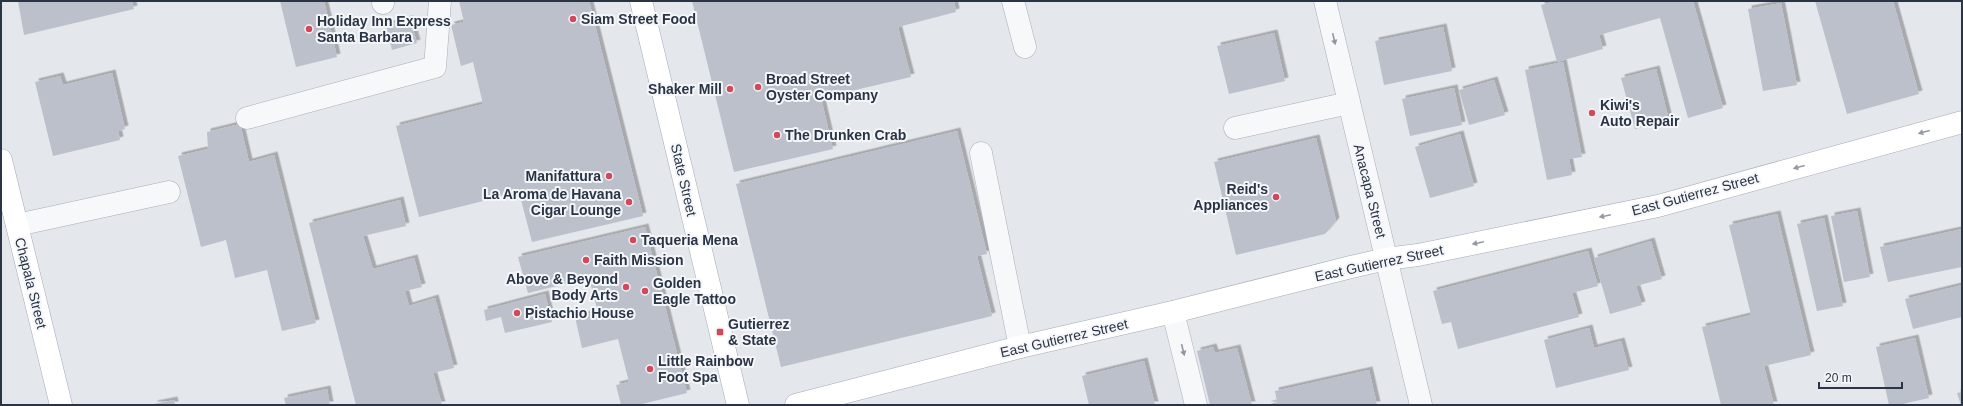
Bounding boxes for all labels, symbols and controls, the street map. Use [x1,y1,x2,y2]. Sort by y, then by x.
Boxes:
place label: Siam Street Food [581,11,696,27]
place label: Holiday Inn Express Santa Barbara [317,13,451,45]
marker: Siam Street Food [568,14,578,24]
marker: Holiday Inn Express Santa Barbara [304,24,314,34]
one-way arrow [1331,33,1337,45]
place label: Broad Street Oyster Company [766,71,878,103]
place label: Shaker Mill [648,81,722,97]
marker: Broad Street Oyster Company [753,82,763,92]
marker: Shaker Mill [725,84,735,94]
place label: Kiwi's Auto Repair [1600,97,1680,129]
marker: Kiwi's Auto Repair [1587,108,1597,118]
place label: The Drunken Crab [785,127,906,143]
one-way arrow [1918,129,1930,135]
marker: The Drunken Crab [772,130,782,140]
street label: State Street [668,142,700,218]
street label: Anacapa Street [1351,142,1389,240]
one-way arrow [1793,164,1805,170]
place label: Manifattura [526,168,601,184]
street label: East Gutierrez Street [1630,169,1760,219]
marker: Manifattura [604,171,614,181]
place label: Reid's Appliances [1193,181,1268,213]
place label: La Aroma de Havana Cigar Lounge [483,186,621,218]
marker: Reid's Appliances [1271,192,1281,202]
marker: La Aroma de Havana Cigar Lounge [624,197,634,207]
one-way arrow [1599,214,1612,220]
place label: Taqueria Mena [641,232,738,248]
marker: Taqueria Mena [628,235,638,245]
street label: Chapala Street [12,236,50,330]
one-way arrow [1472,240,1484,246]
street label: East Gutierrez Street [1313,242,1445,284]
place label: Faith Mission [594,252,683,268]
marker: Faith Mission [581,255,591,265]
place label: Above & Beyond Body Arts [506,271,618,303]
place label: Golden Eagle Tattoo [653,275,736,307]
marker: Above & Beyond Body Arts [621,282,631,292]
marker: Golden Eagle Tattoo [640,286,650,296]
place label: Pistachio House [525,305,634,321]
marker: Pistachio House [512,308,522,318]
street label: East Gutierrez Street [999,315,1130,360]
place label: Gutierrez & State [728,316,789,348]
marker: Gutierrez & State [715,327,725,337]
one-way arrow [1180,343,1186,356]
place label: Little Rainbow Foot Spa [658,353,754,385]
marker: Little Rainbow Foot Spa [645,364,655,374]
scale bar [1819,364,1902,390]
text: 20 m [1825,371,1852,385]

